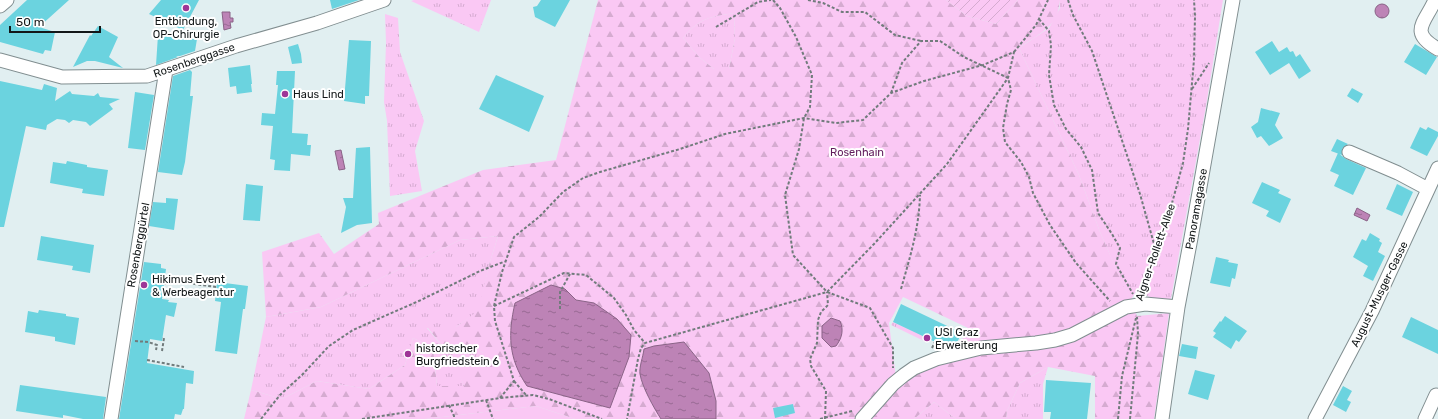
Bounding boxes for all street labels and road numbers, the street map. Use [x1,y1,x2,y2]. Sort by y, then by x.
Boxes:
street label: Rosenberggasse [152,40,237,80]
street label: Panoramagasse [1183,168,1210,251]
street label: Rosenberggürtel [125,202,152,288]
street label: Aigner-Rollett-Allee [1133,202,1178,302]
street label: August-Musger-Gasse [1348,239,1411,349]

